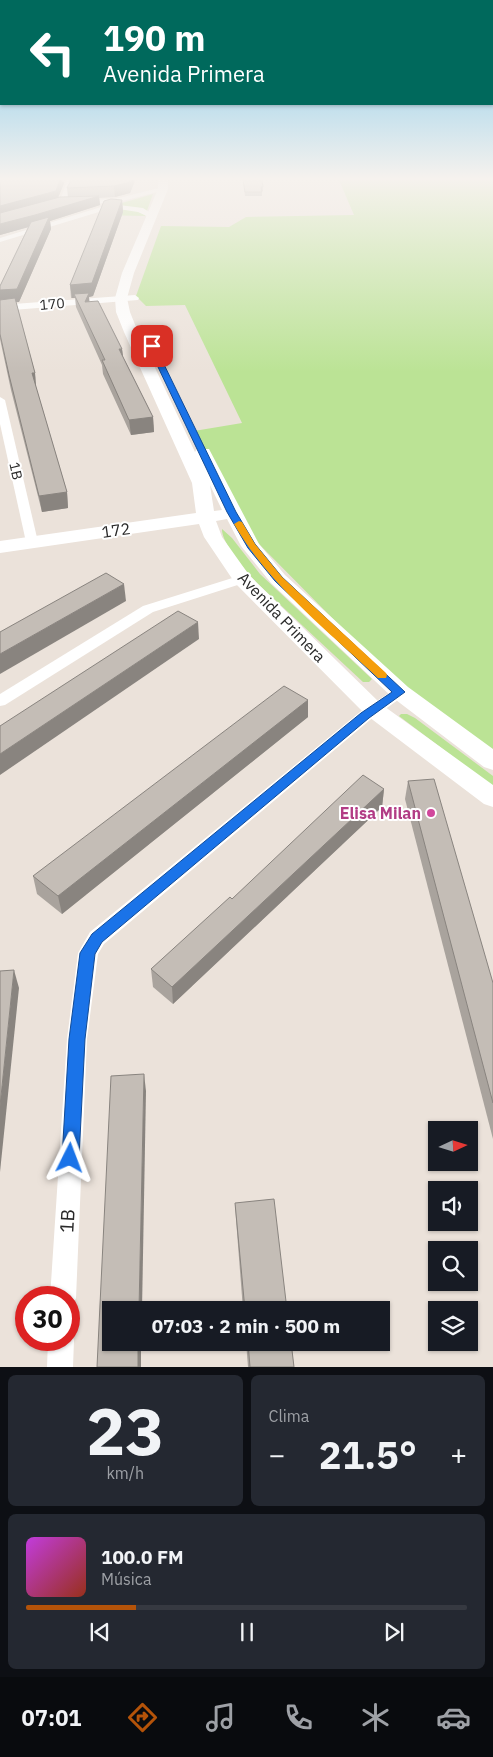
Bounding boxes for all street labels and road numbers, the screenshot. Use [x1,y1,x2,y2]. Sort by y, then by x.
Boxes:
street label: 170 [39,294,65,314]
street label: 1B [5,460,27,482]
street label: 172 [100,518,132,542]
street label: Avenida Primera [234,568,330,667]
street label: 1B [54,1208,80,1234]

